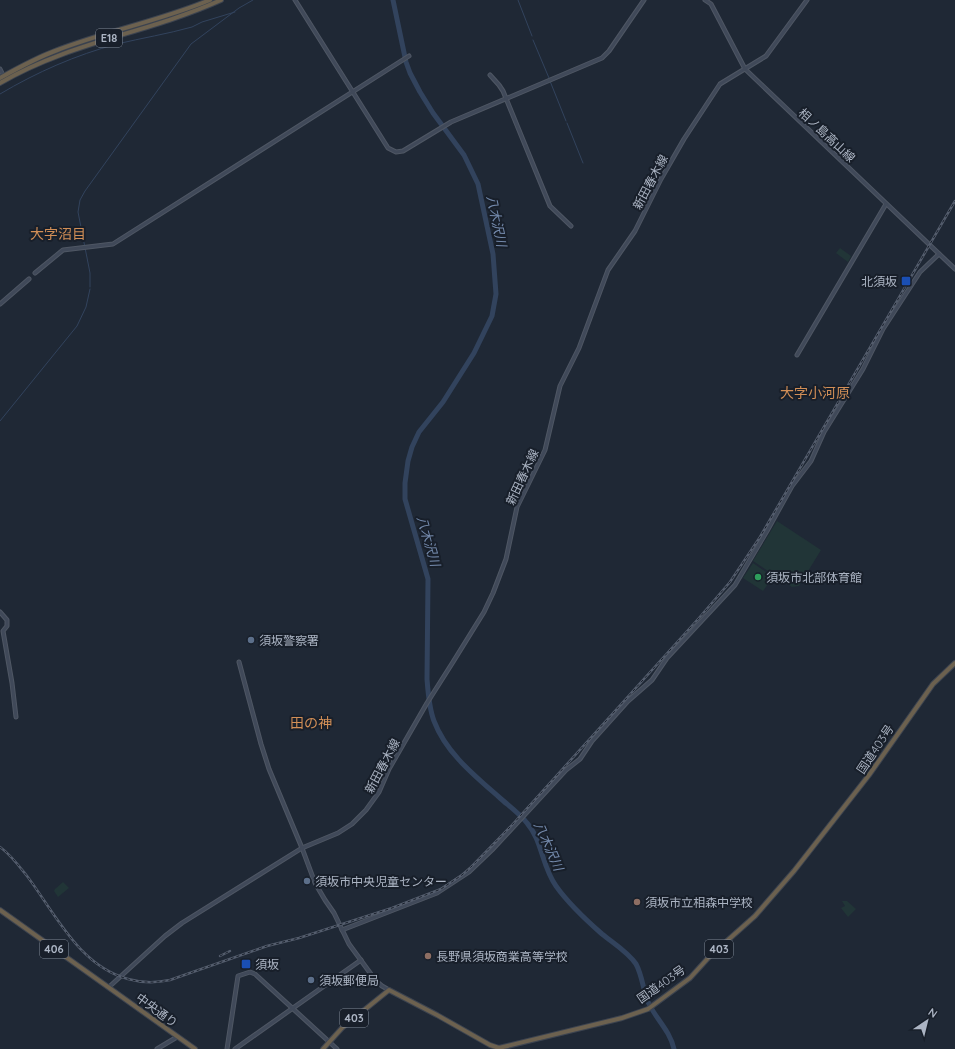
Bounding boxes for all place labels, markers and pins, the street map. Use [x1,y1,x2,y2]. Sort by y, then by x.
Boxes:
place label: 北須坂 [861,274,897,289]
marker: 北須坂 [900,275,912,287]
place label: 須坂市北部体育館 [766,570,862,585]
marker: 須坂市北部体育館 [753,572,763,582]
place label: 須坂警察署 [259,633,319,648]
marker: 須坂警察署 [246,635,256,645]
place label: 須坂市中央児童センター [315,874,447,889]
marker: 須坂市中央児童センター [302,876,312,886]
place label: 須坂市立相森中学校 [645,895,753,910]
marker: 須坂市立相森中学校 [632,897,642,907]
place label: 長野県須坂商業高等学校 [436,949,568,964]
marker: 長野県須坂商業高等学校 [423,951,433,961]
place label: 須坂 [255,957,279,972]
marker: 須坂 [240,958,252,970]
place label: 須坂郵便局 [319,973,379,988]
marker: 須坂郵便局 [306,975,316,985]

